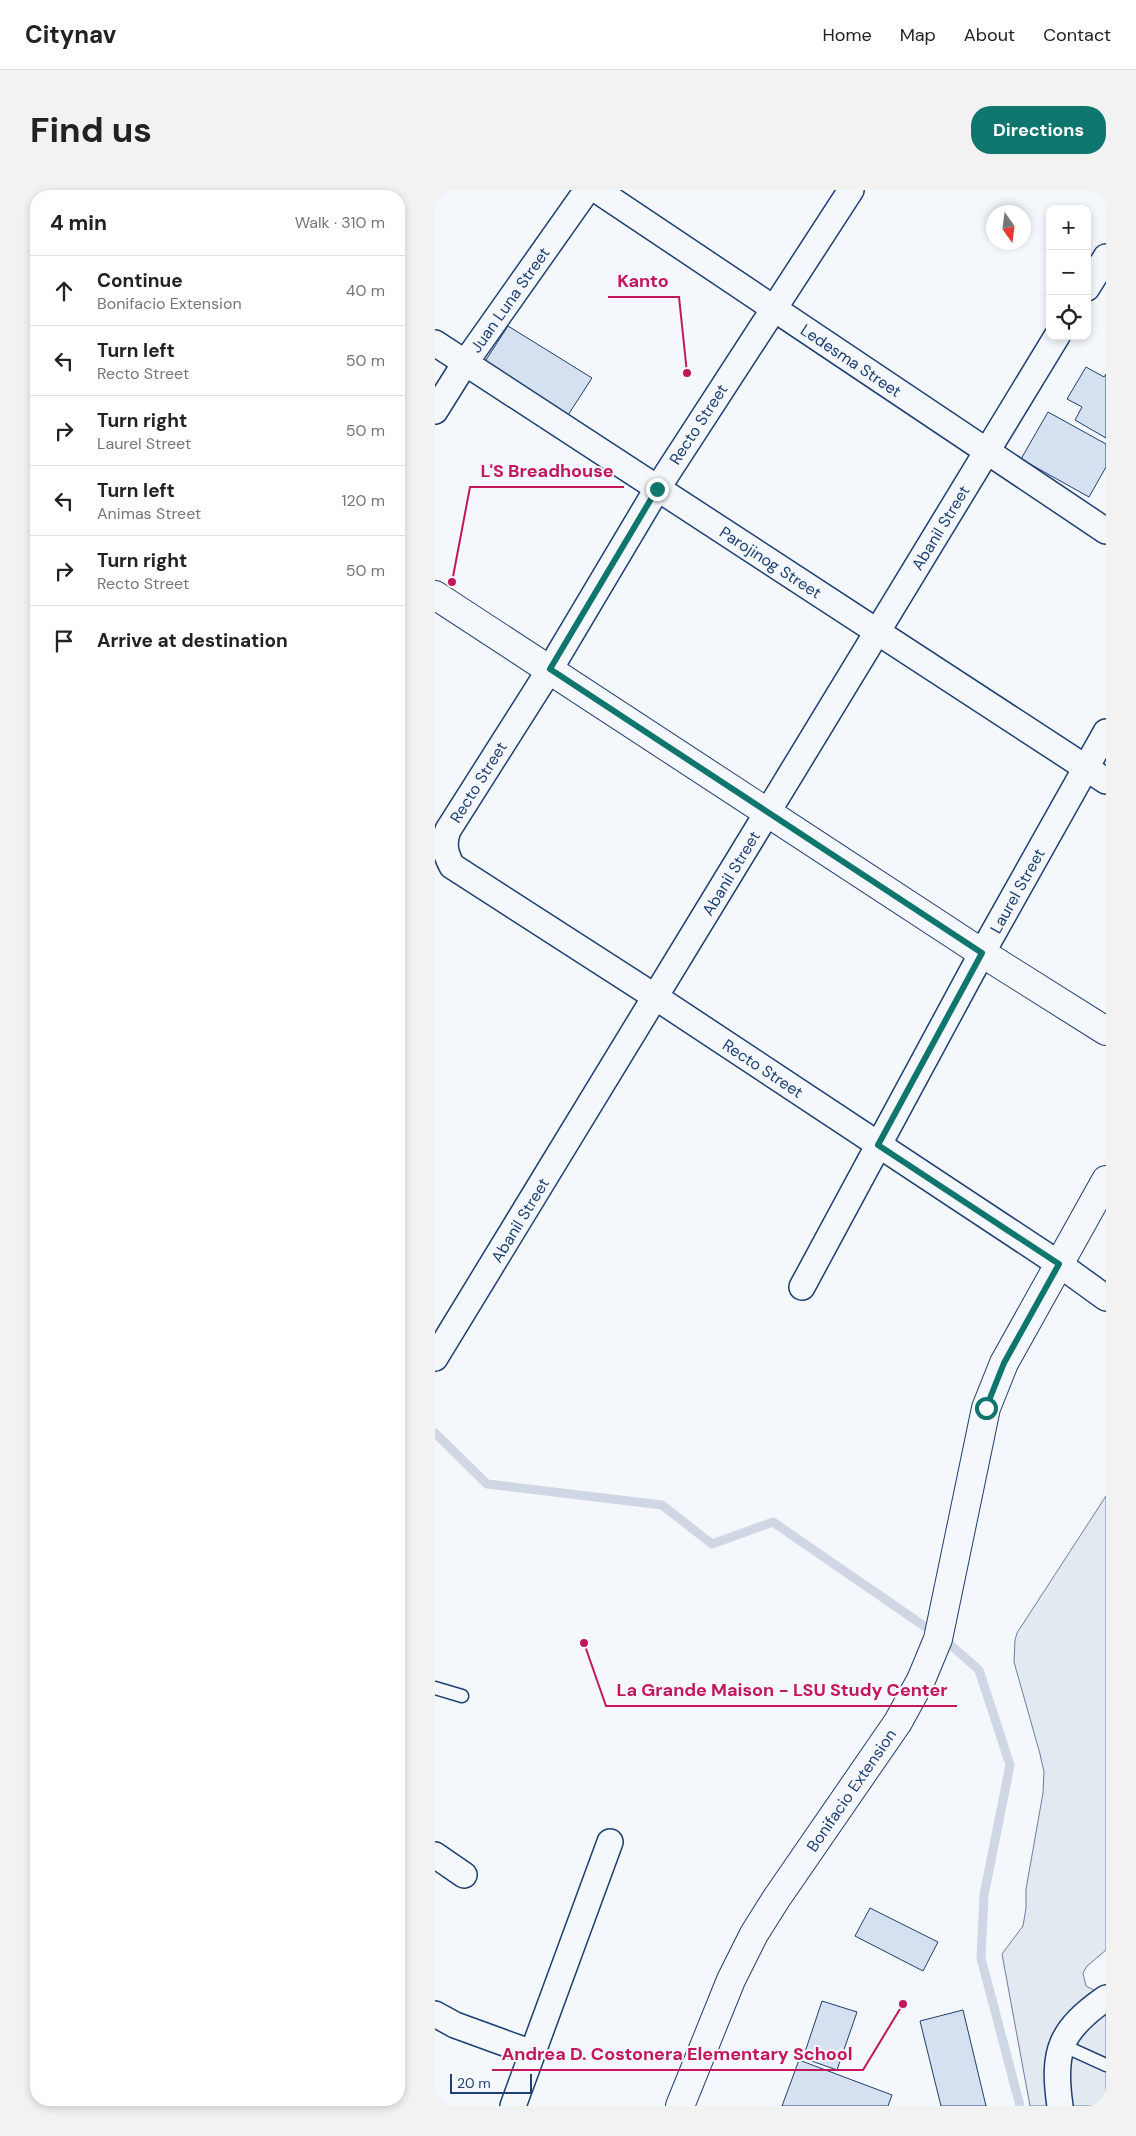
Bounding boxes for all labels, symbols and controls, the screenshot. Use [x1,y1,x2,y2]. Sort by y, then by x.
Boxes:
text: Citynav [25,19,116,50]
text: Home [822,23,872,47]
text: Map [900,23,936,47]
text: About [964,23,1015,47]
text: Contact [1043,23,1111,47]
button: Directions [971,106,1106,154]
text: Find us [30,107,152,153]
north arrow [986,205,1031,250]
map controls [1046,205,1091,340]
button: + [1046,205,1091,250]
text: 4 min [50,209,107,237]
text: Walk · 310 m [295,212,385,233]
street label: Juan Luna Street [466,243,554,357]
button: − [1046,250,1091,295]
callout: Kanto [608,264,679,297]
text: Continue [97,268,183,293]
text: Kanto [617,269,669,293]
icon: ahead [50,277,78,305]
text: 40 m [346,280,385,301]
text: Bonifacio Extension [97,293,242,314]
button: locate [1046,295,1091,340]
street label: Ledesma Street [796,319,905,402]
text: Turn left [97,338,175,363]
icon: left [50,347,78,375]
text: 50 m [346,350,385,371]
text: Recto Street [97,363,189,384]
street label: Recto Street [665,380,732,469]
text: Turn right [97,408,187,433]
icon: right [50,417,78,445]
text: 50 m [346,420,385,441]
text: Laurel Street [97,433,191,454]
callout: L'S Breadhouse [470,454,624,487]
text: L'S Breadhouse [480,459,614,483]
text: Turn left [97,478,175,503]
route end [646,478,669,501]
street label: Abanil Street [907,481,974,574]
icon: left [50,487,78,515]
text: 120 m [341,490,385,511]
text: Animas Street [97,503,201,524]
street label: Parojinog Street [716,522,825,603]
text: Turn right [97,548,187,573]
icon: right [50,557,78,585]
text: 50 m [346,560,385,581]
text: Recto Street [97,573,189,594]
icon: arrive [50,627,78,655]
text: Arrive at destination [97,628,288,653]
street label: Recto Street [445,738,512,827]
street label: Abanil Street [697,827,765,920]
street label: Laurel Street [985,845,1050,937]
street label: Recto Street [719,1034,807,1103]
street label: Abanil Street [486,1174,554,1267]
route start [975,1397,998,1420]
callout: La Grande Maison - LSU Study Center [606,1673,957,1706]
text: La Grande Maison - LSU Study Center [616,1678,948,1702]
street label: Bonifacio Extension [802,1725,901,1856]
callout: Andrea D. Costonera Elementary School [492,2037,863,2070]
text: Andrea D. Costonera Elementary School [501,2042,853,2066]
scale bar [450,2071,533,2094]
text: 20 m [457,2074,491,2092]

